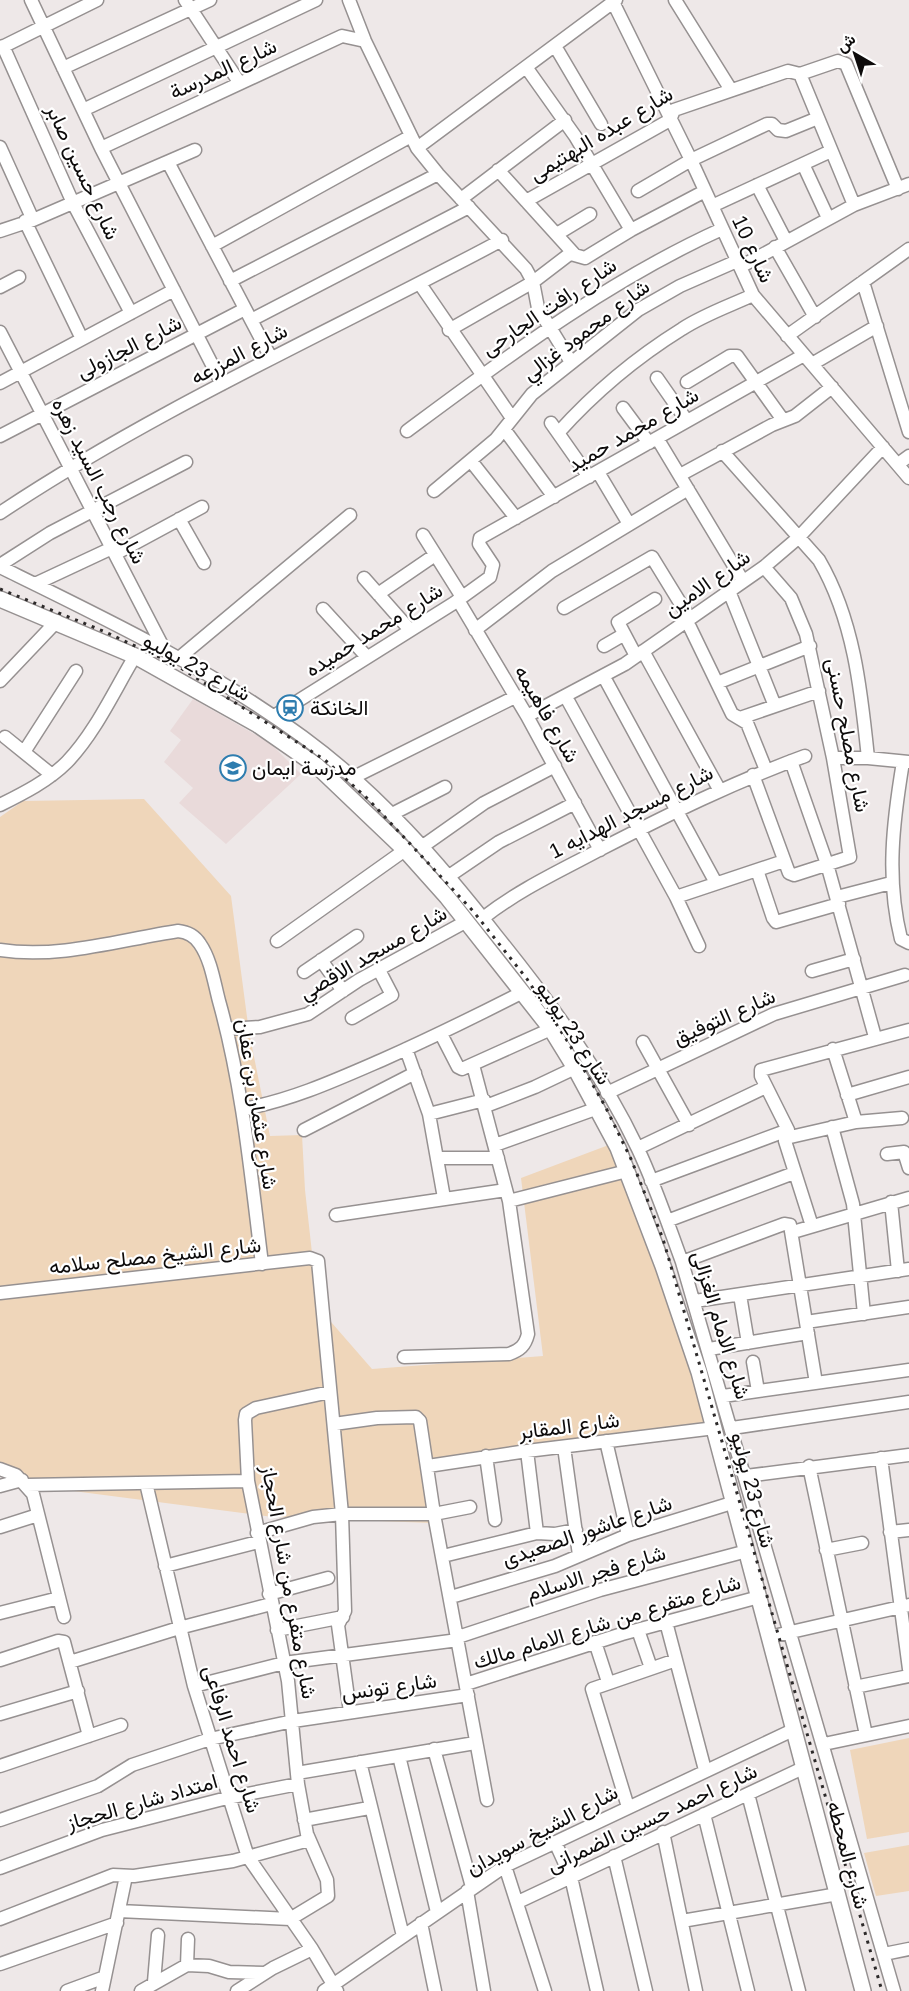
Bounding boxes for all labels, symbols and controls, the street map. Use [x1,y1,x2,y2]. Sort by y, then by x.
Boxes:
north arrow [825,24,885,84]
text: ش [833,30,859,56]
street label: شارع المدرسة [166,34,281,106]
street label: شارع عبده البهتيمى [525,82,678,188]
street label: شارع حسين صابر [39,100,125,244]
street label: شارع 10 [725,212,779,287]
street label: شارع رافت الجارحى [477,253,622,363]
street label: شارع محمود غزالي [518,274,657,390]
street label: شارع الجازولى [72,310,186,386]
street label: شارع المزرعه [186,318,292,391]
street label: شارع محمد حميد [563,383,704,479]
street label: شارع رجب السيد زهره [45,394,151,569]
street label: شارع الامين [659,545,756,623]
street label: شارع محمد حميده [301,578,448,684]
street label: شارع 23 يوليو [138,628,255,708]
street label: شارع مصلح حسنى [819,656,875,815]
street label: شارع فاهيمه [508,661,584,768]
station icon: الخانكة [275,693,305,723]
place label: الخانكة [310,696,368,719]
school or university icon: مدرسة ايمان [218,753,248,783]
place label: مدرسة ايمان [252,756,356,781]
street label: شارع مسجد الهدايه 1 [545,760,718,865]
street label: شارع مسجد الاقصي [295,901,454,1009]
street label: شارع 23 يوليو [530,977,616,1090]
street label: شارع التوفيق [669,984,780,1052]
street label: شارع عثمان بن عفان [230,1017,282,1191]
street label: شارع الشيخ مصلح سلامه [48,1233,263,1281]
street label: شارع الامام الغزالى [685,1248,755,1403]
street label: شارع المقابر [516,1408,621,1446]
street label: شارع 23 يوليو [724,1430,780,1551]
street label: شارع متفرع من شارع الحجاز [254,1462,321,1701]
street label: شارع عاشور الصعيدى [499,1491,676,1573]
street label: شارع فجر الاسلام [523,1540,669,1608]
street label: شارع متفرع من شارع الامام مالك [471,1570,744,1676]
street label: شارع احمد الرفاعى [196,1662,266,1816]
street label: شارع تونس [340,1668,438,1708]
street label: شارع احمد حسين الضمرانى [543,1759,762,1879]
street label: امتداد شارع الحجاز [63,1769,221,1837]
street label: شارع الشيخ سويدان [462,1780,623,1882]
street label: شارع المحطه [820,1799,874,1912]

